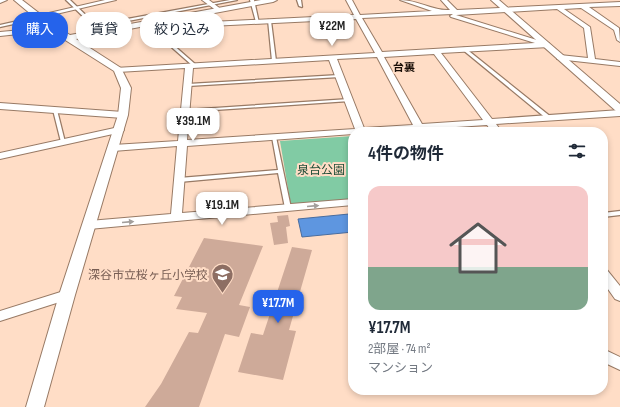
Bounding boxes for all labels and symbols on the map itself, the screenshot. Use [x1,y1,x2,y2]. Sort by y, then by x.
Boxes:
pin: ¥22M [308,13,356,47]
district label: 台裏 [393,61,415,74]
pin: ¥39.1M [160,108,226,142]
park label: 泉台公園 [297,163,345,178]
pin: ¥19.1M [189,192,255,226]
one-way arrow [307,203,319,209]
one-way arrow [122,218,134,225]
school or university icon: 深谷市立桜ヶ丘小学校 [210,262,236,295]
place label: 深谷市立桜ヶ丘小学校 [88,268,208,283]
pin: ¥17.7M [245,290,311,324]

